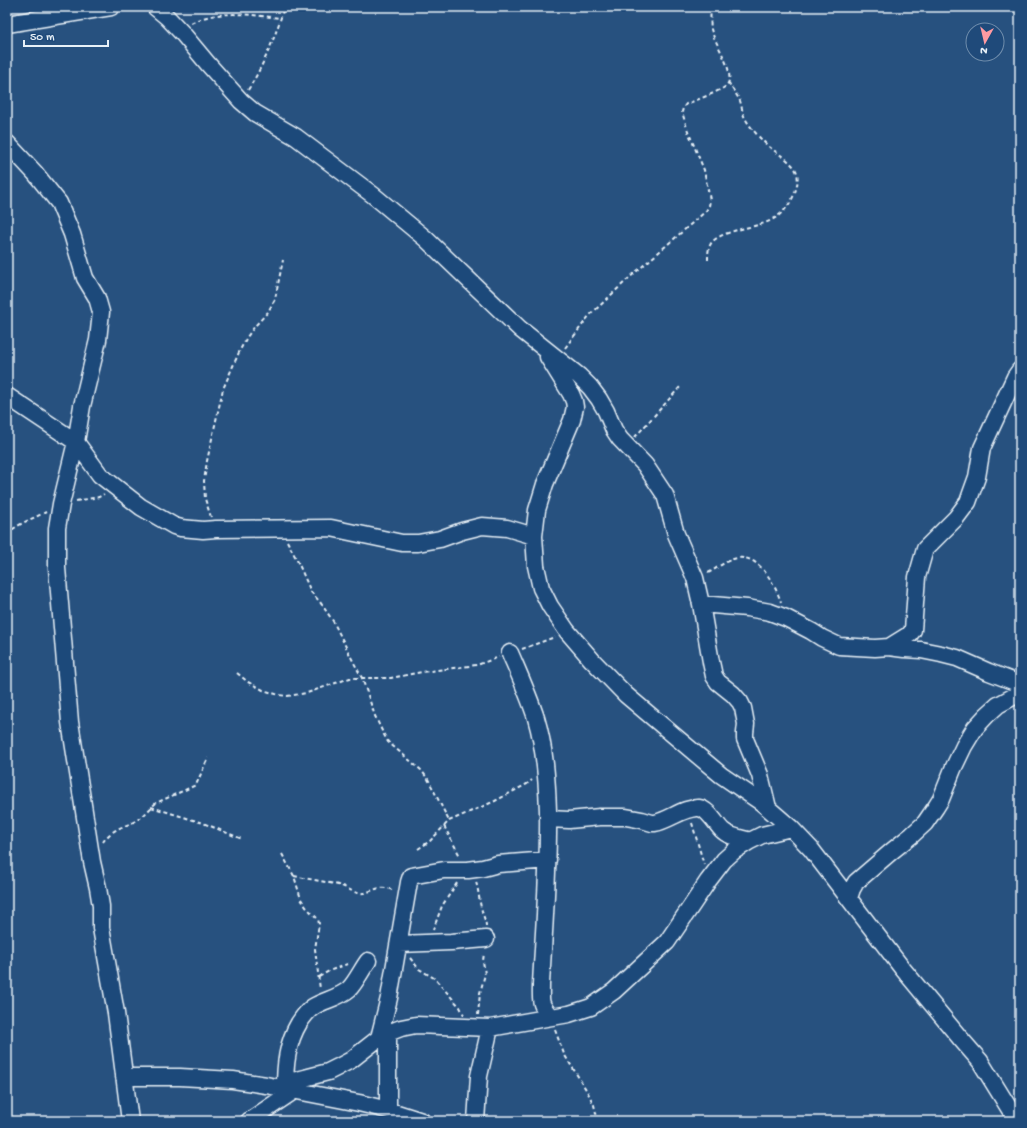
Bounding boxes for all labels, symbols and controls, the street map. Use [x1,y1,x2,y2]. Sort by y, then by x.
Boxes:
scale bar [24,22,108,48]
north arrow [965,22,1005,62]
text: 50 m [30,31,55,45]
text: N [979,43,988,56]

